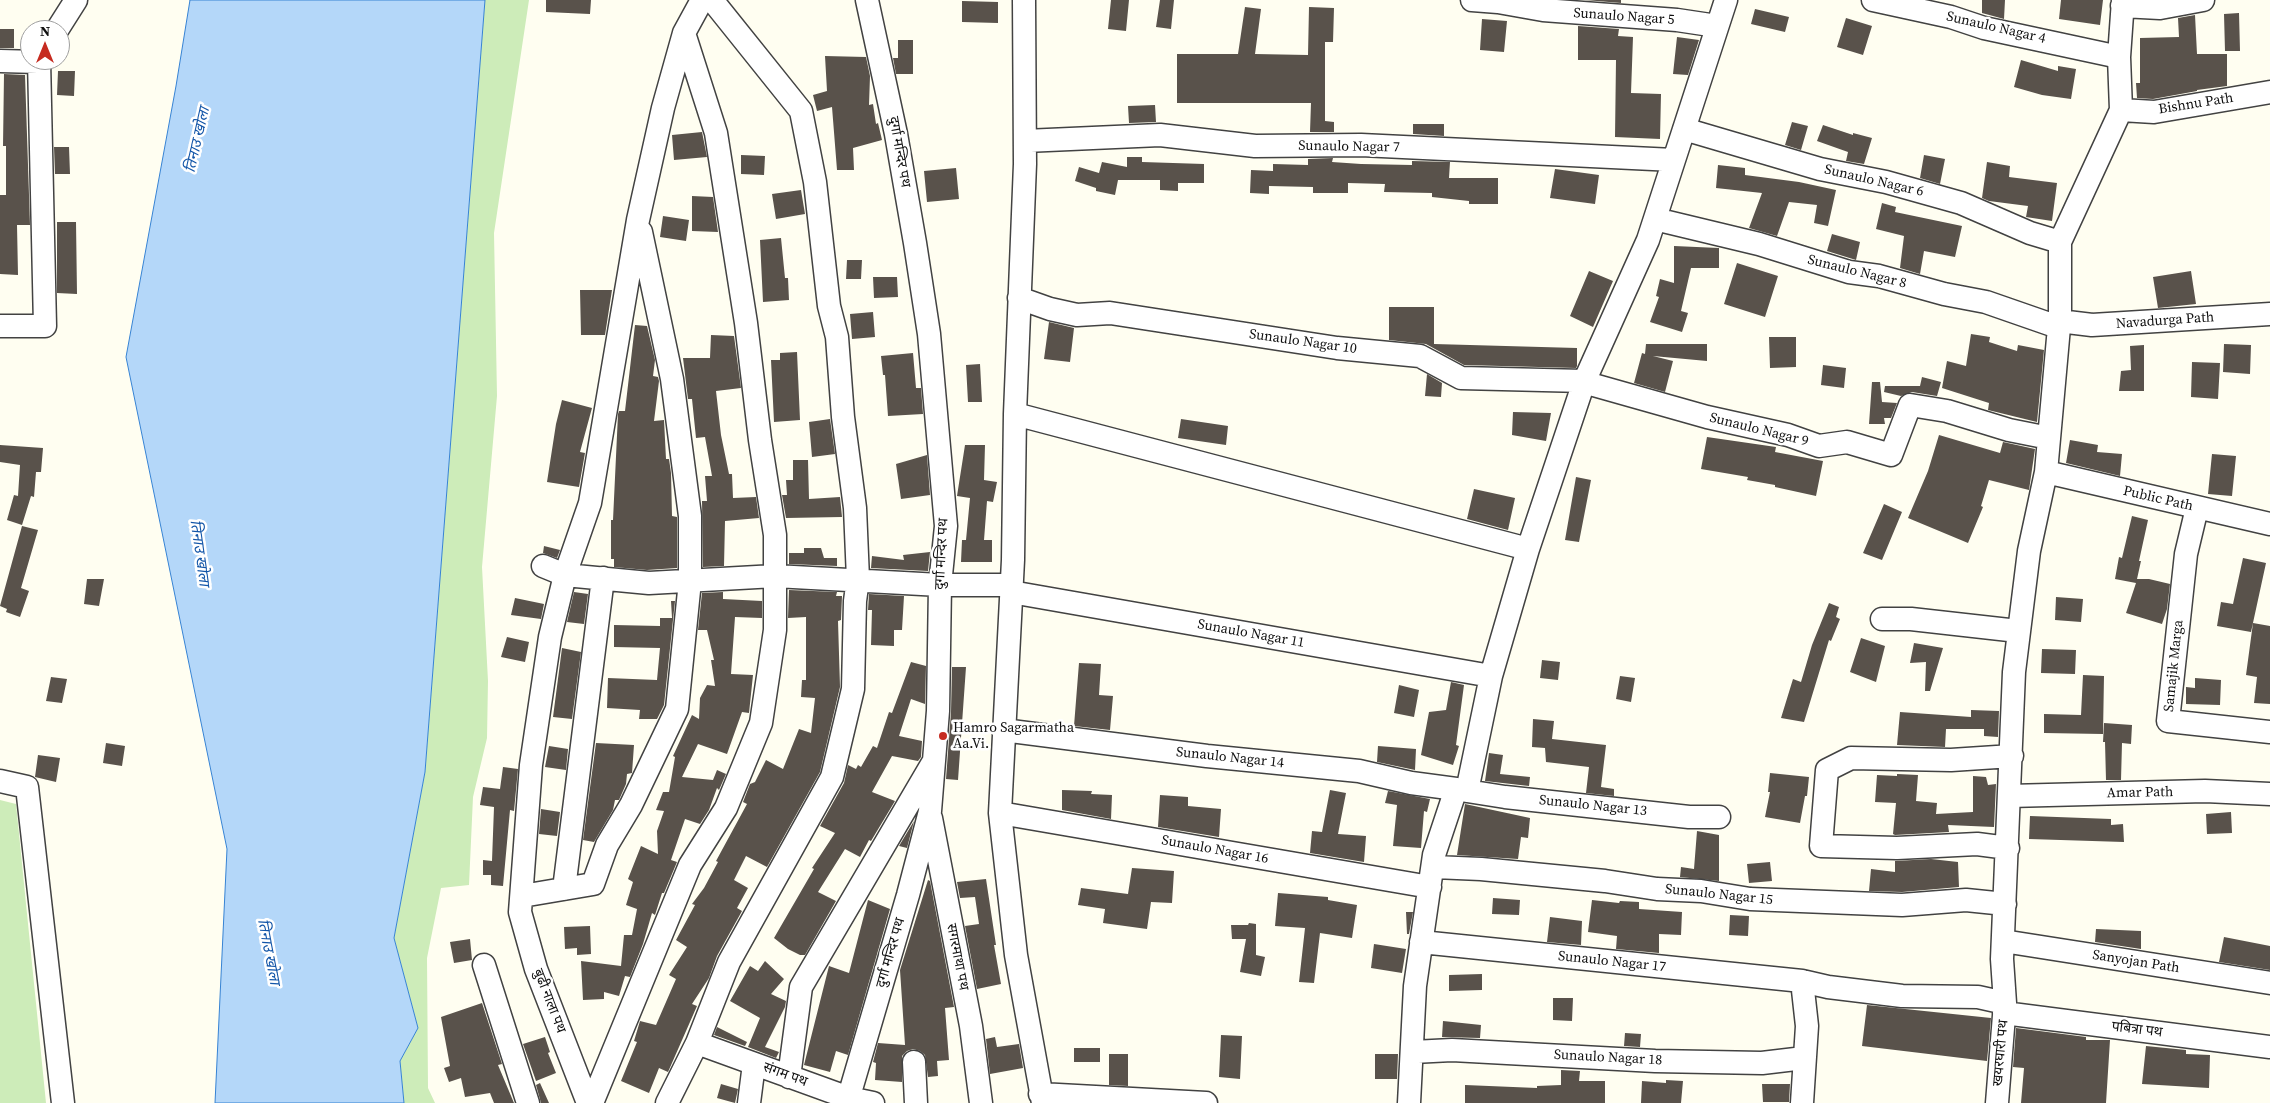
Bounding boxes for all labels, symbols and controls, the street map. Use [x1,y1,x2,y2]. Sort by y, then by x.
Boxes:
street label: Sunaulo Nagar 5 [1573,5,1675,29]
street label: Sunaulo Nagar 4 [1945,8,2047,48]
north arrow [20,20,70,70]
text: N [40,21,50,41]
street label: Bishnu Path [2157,90,2235,118]
water label: तिनाउ खोला [182,106,214,174]
street label: दुर्गा मन्दिर पथ [884,115,914,189]
street label: Sunaulo Nagar 7 [1298,138,1400,156]
street label: Sunaulo Nagar 6 [1823,161,1925,201]
street label: Sunaulo Nagar 8 [1806,252,1908,292]
street label: Navadurga Path [2115,309,2215,333]
street label: Sunaulo Nagar 10 [1248,326,1358,358]
street label: Sunaulo Nagar 9 [1708,410,1810,450]
street label: Public Path [2121,483,2195,515]
street label: दुर्गा मन्दिर पथ [932,518,952,590]
water label: तिनाउ खोला [185,519,213,587]
street label: Sunaulo Nagar 11 [1196,616,1306,652]
street label: Samajik Marga [2161,619,2187,713]
place label: Hamro Sagarmatha Aa.Vi. [953,720,1074,752]
marker: Hamro Sagarmatha Aa.Vi. [937,730,949,742]
street label: Sunaulo Nagar 14 [1175,744,1285,772]
street label: Amar Path [2107,784,2173,802]
street label: Sunaulo Nagar 13 [1538,792,1648,820]
street label: Sunaulo Nagar 16 [1160,832,1270,868]
street label: Sunaulo Nagar 15 [1664,881,1774,909]
street label: दुर्गा मन्दिर पथ [873,916,909,990]
water label: तिनाउ खोला [253,918,283,986]
street label: सगरमाथा पथ [942,922,972,992]
street label: Sanyojan Path [2091,947,2181,977]
street label: Sunaulo Nagar 17 [1557,948,1667,976]
street label: बुढी नाला पथ [529,967,569,1035]
street label: खयरघारी पथ [1990,1019,2012,1087]
street label: पबित्रा पथ [2111,1019,2163,1041]
street label: Sunaulo Nagar 18 [1553,1047,1663,1069]
street label: संगम पथ [761,1059,809,1091]

